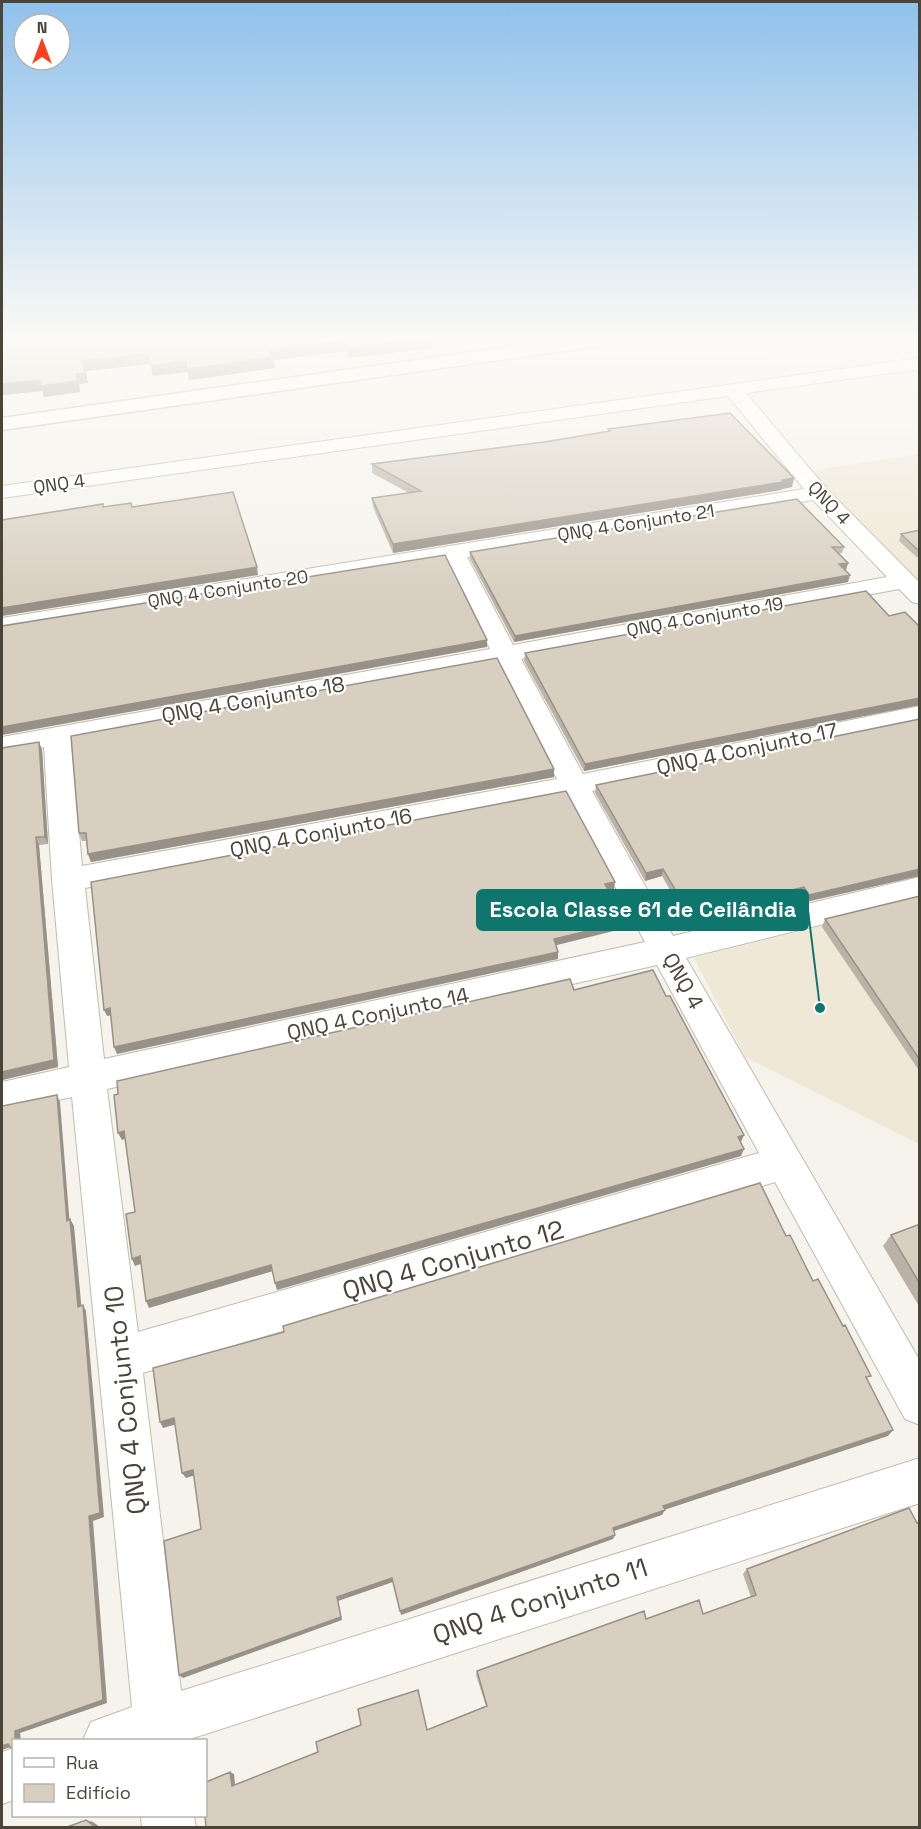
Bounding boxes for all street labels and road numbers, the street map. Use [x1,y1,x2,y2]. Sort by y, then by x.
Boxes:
street label: QNQ 4 [32,469,86,499]
street label: QNQ 4 [803,476,855,529]
street label: QNQ 4 Conjunto 21 [556,499,716,546]
street label: QNQ 4 Conjunto 20 [146,564,310,613]
street label: QNQ 4 Conjunto 19 [625,591,785,642]
street label: QNQ 4 Conjunto 18 [159,670,347,729]
street label: QNQ 4 Conjunto 17 [654,716,840,781]
street label: QNQ 4 Conjunto 16 [227,802,414,863]
street label: QNQ 4 [657,948,710,1014]
street label: QNQ 4 Conjunto 14 [284,981,471,1046]
street label: QNQ 4 Conjunto 12 [338,1212,568,1308]
street label: QNQ 4 Conjunto 10 [96,1284,154,1516]
street label: QNQ 4 Conjunto 11 [428,1550,652,1652]

